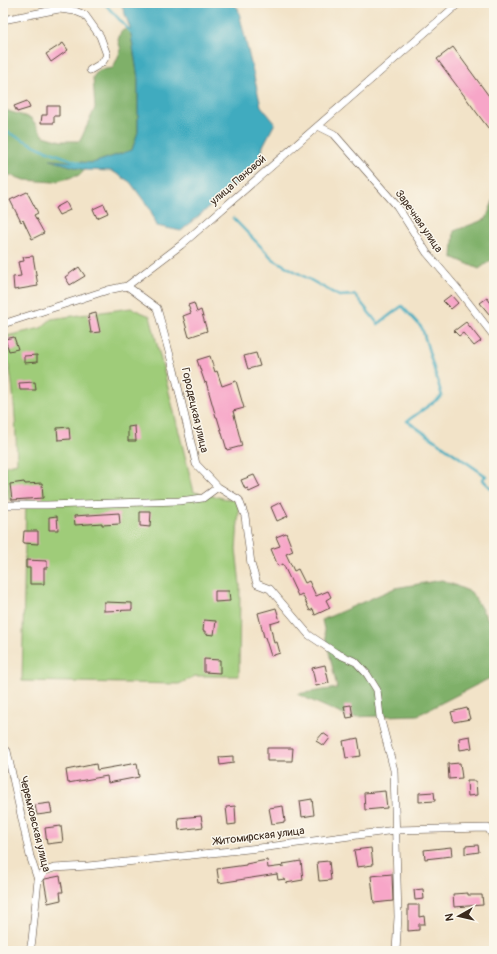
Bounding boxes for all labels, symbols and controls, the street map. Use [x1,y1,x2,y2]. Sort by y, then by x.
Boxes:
street label: улица Пановой [207,152,268,208]
street label: Заречная улица [393,187,445,255]
street label: Городецкая улица [179,366,211,454]
street label: Черемховская улица [17,775,53,873]
street label: Житомирская улица [211,824,305,848]
north arrow [439,896,479,936]
text: N [443,912,457,922]

